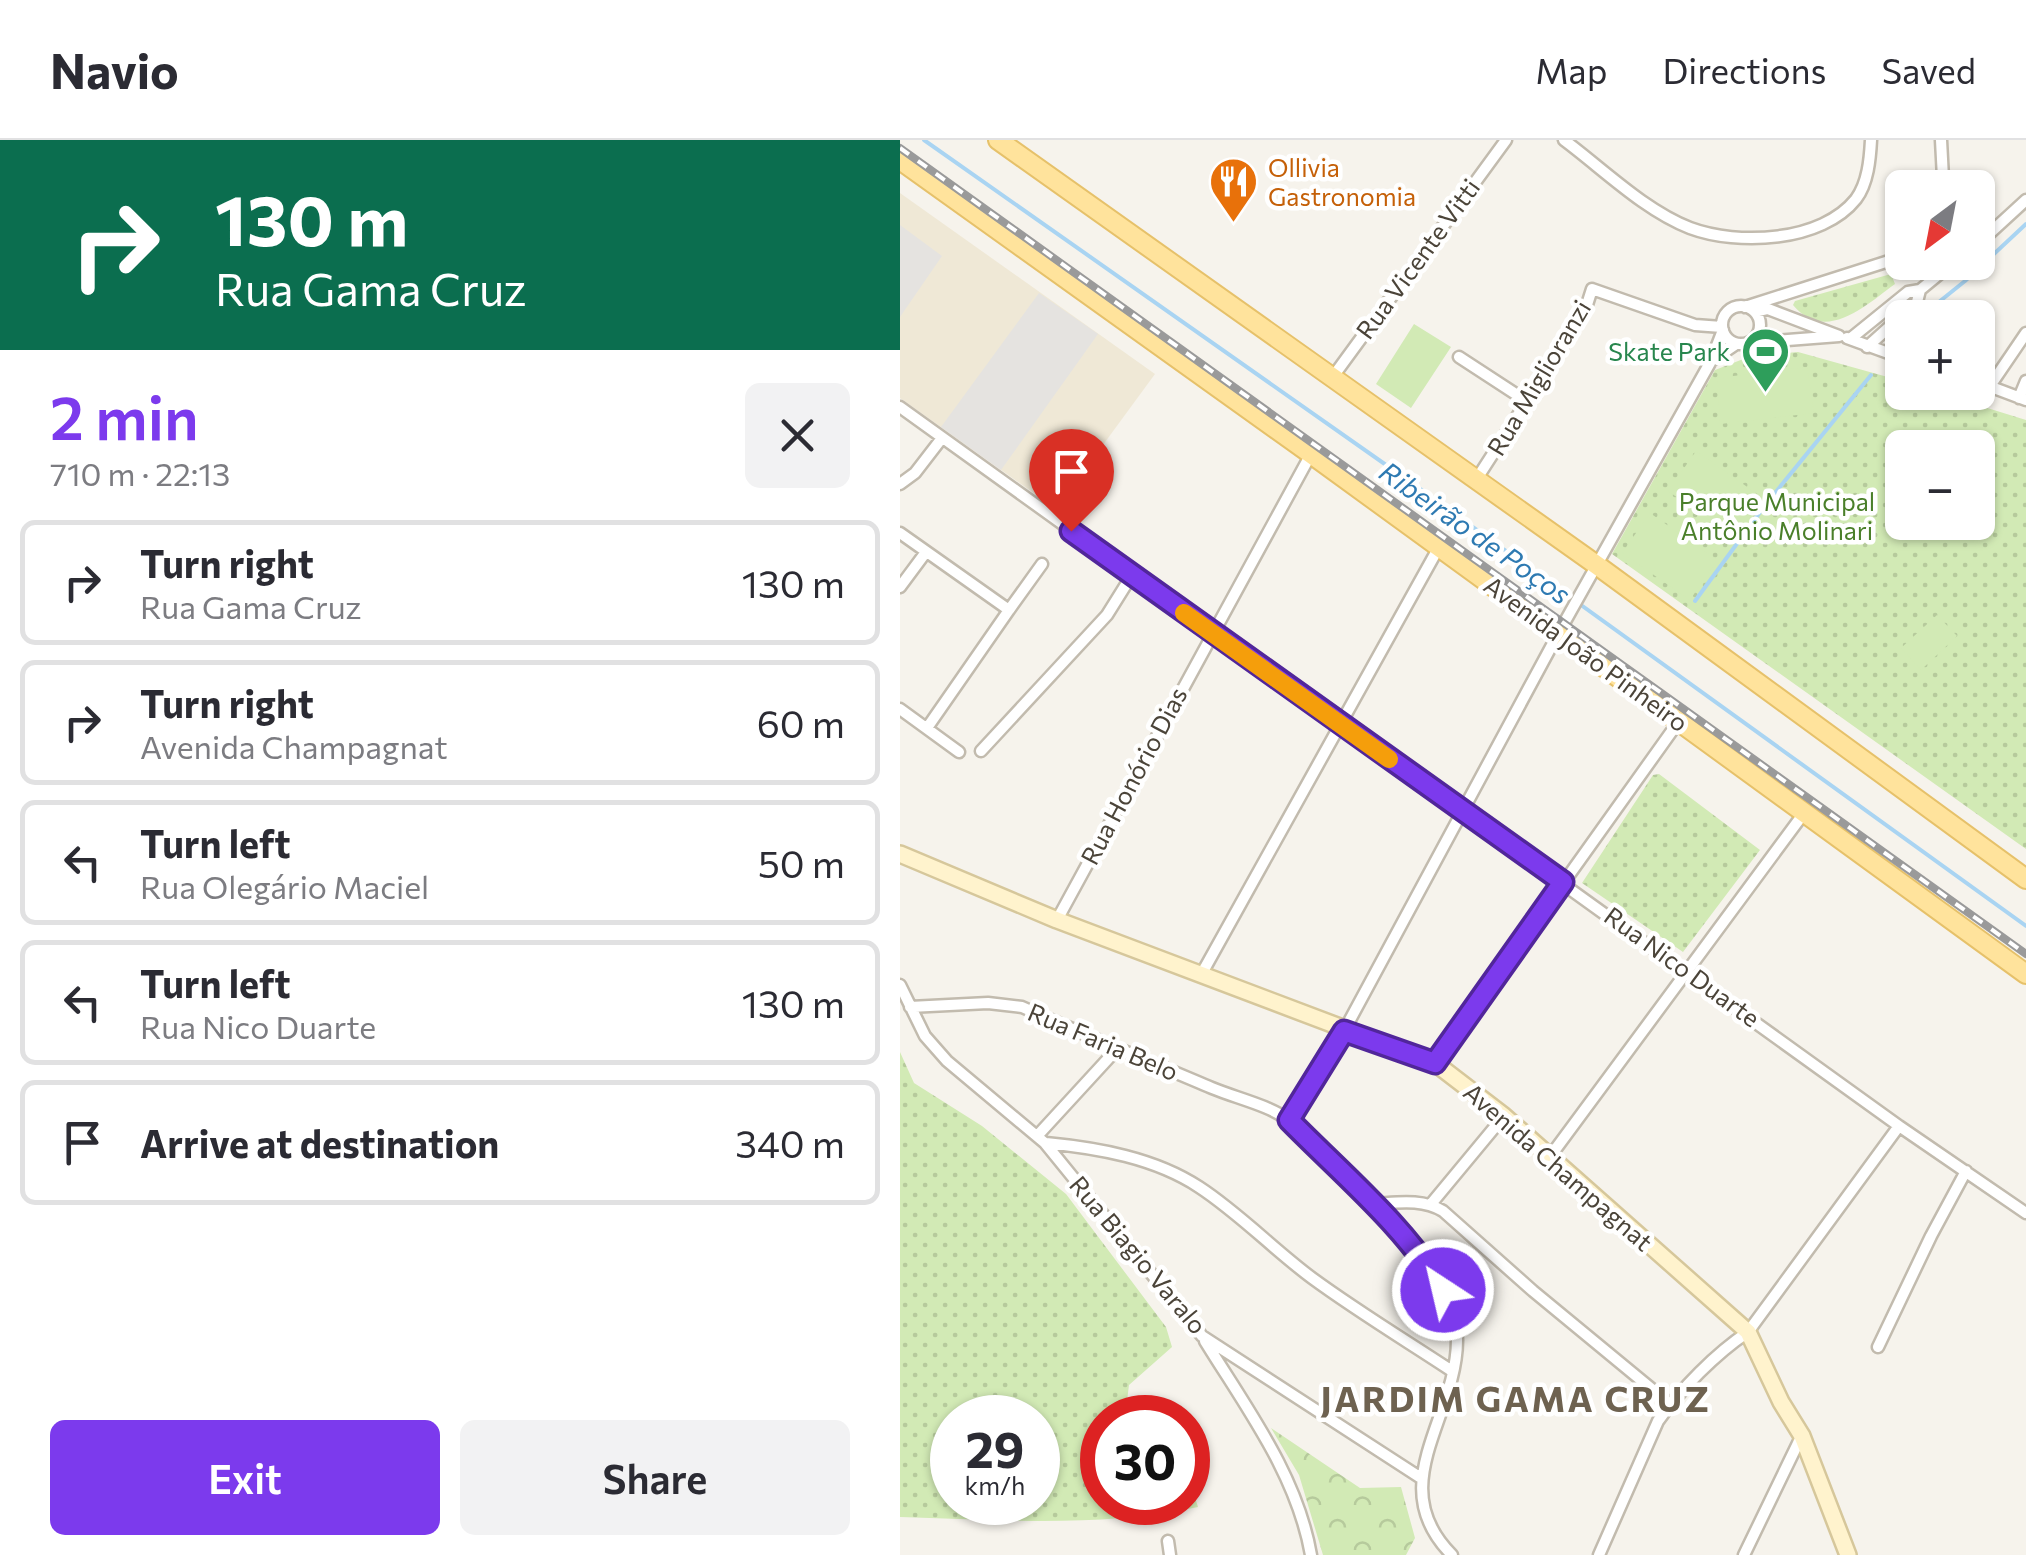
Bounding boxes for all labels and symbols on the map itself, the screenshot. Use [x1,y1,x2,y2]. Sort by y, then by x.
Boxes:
place label: Ollivia Gastronomia [1268,152,1416,211]
restaurant icon: Ollivia Gastronomia [1207,156,1259,224]
north arrow [1885,170,1995,280]
street label: Rua Vicente Vitti [1349,173,1485,344]
street label: Rua Miglioranzi [1480,294,1596,461]
sports icon: Skate Park [1739,326,1791,394]
place label: Skate Park [1608,336,1730,366]
pin [1029,429,1114,532]
water label: Ribeirão de Poços [1374,454,1578,611]
park label: Parque Municipal Antônio Molinari [1679,486,1875,545]
street label: Avenida João Pinheiro [1479,569,1694,737]
street label: Rua Honório Dias [1074,682,1193,869]
street label: Rua Nico Duarte [1599,900,1766,1033]
street label: Rua Faria Belo [1024,996,1183,1086]
street label: Avenida Champagnat [1458,1076,1659,1256]
street label: Rua Biagio Varalo [1064,1169,1214,1339]
position arrow [1391,1238,1495,1342]
district label: JARDIM GAMA CRUZ [1321,1376,1711,1419]
speed limit sign: 30 [1080,1395,1210,1525]

